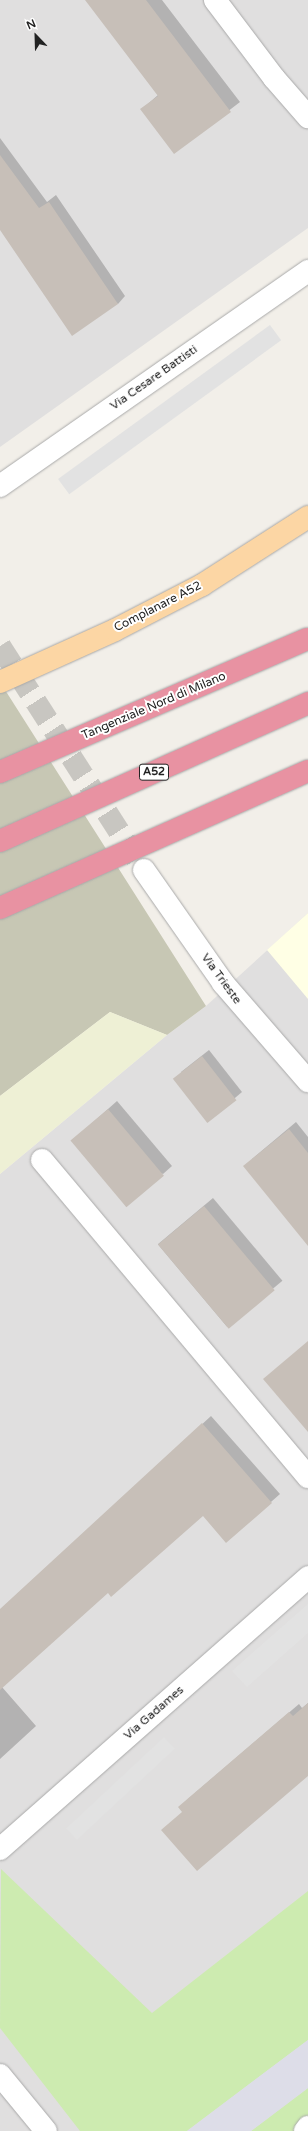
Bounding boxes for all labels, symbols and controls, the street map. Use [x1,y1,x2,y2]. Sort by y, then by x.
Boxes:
north arrow [16,16,56,56]
text: N [25,17,38,32]
street label: Via Cesare Battisti [108,343,200,413]
street label: Complanare A52 [112,579,204,635]
street label: Tangenziale Nord di Milano [80,669,228,743]
road number: A52 [138,763,170,781]
street label: Via Trieste [198,951,244,1007]
street label: Via Gadames [121,1683,187,1743]

